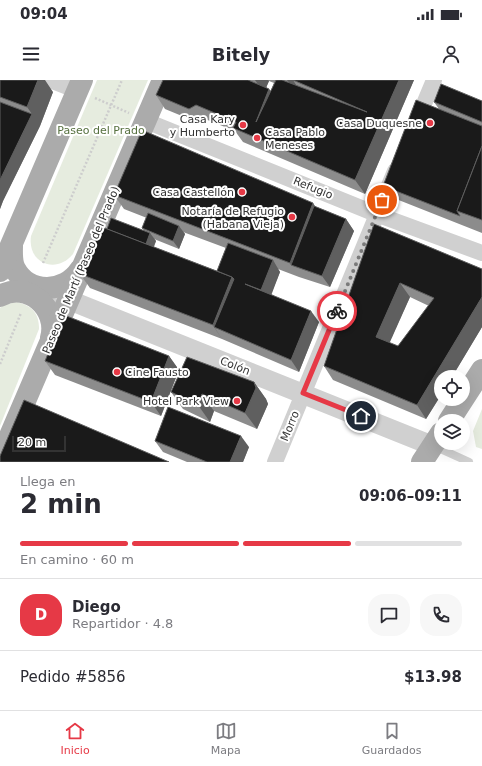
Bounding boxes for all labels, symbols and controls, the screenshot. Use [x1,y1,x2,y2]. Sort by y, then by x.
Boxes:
text: 09:04 [20,5,68,23]
icon: menu [20,43,42,65]
icon: person [440,43,462,65]
text: Bitely [212,44,270,65]
place label: Casa Kary y Humberto [170,113,235,139]
place label: Casa Duquesne [336,117,422,130]
marker: Casa Duquesne [425,118,435,128]
marker: Casa Kary y Humberto [238,120,248,130]
park label: Paseo del Prado [57,124,145,137]
place label: Casa Pablo Meneses [265,126,325,152]
marker: Casa Pablo Meneses [252,133,262,143]
street label: Refugio [291,174,335,202]
pin [365,183,399,217]
street label: Paseo de Martí (Paseo del Prado) [40,184,122,356]
place label: Casa Castellón [153,186,234,199]
marker: Casa Castellón [237,187,247,197]
icon: bag [371,189,393,211]
place label: Notaría de Refugio (Habana Vieja) [181,205,284,231]
marker: Notaría de Refugio (Habana Vieja) [287,212,297,222]
courier [317,291,357,331]
icon: bike [326,300,348,322]
street label: Colón [218,354,252,378]
place label: Cine Fausto [125,366,189,379]
marker: Cine Fausto [112,367,122,377]
map controls [434,370,470,450]
button: locate [434,370,470,406]
place label: Hotel Park View [143,395,229,408]
marker: Hotel Park View [232,396,242,406]
pin [344,399,378,433]
icon: home [350,405,372,427]
street label: Morro [278,409,302,443]
button: layers [434,414,470,450]
scale bar [12,434,66,453]
text: 20 m [18,436,46,449]
text: Llega en [20,474,75,489]
text: 09:06–09:11 [359,487,462,505]
text: 2 min [20,489,102,519]
text: En camino · 60 m [20,552,134,567]
button: chat [368,594,410,636]
button: phone [420,594,462,636]
text: Diego [72,598,121,616]
text: D [35,606,47,624]
text: Repartidor · 4.8 [72,616,173,631]
text: Pedido #5856 [20,668,126,686]
text: $13.98 [404,668,462,686]
tab: Inicio [61,720,90,757]
tab: Mapa [211,720,241,757]
tab: Guardados [362,720,421,757]

